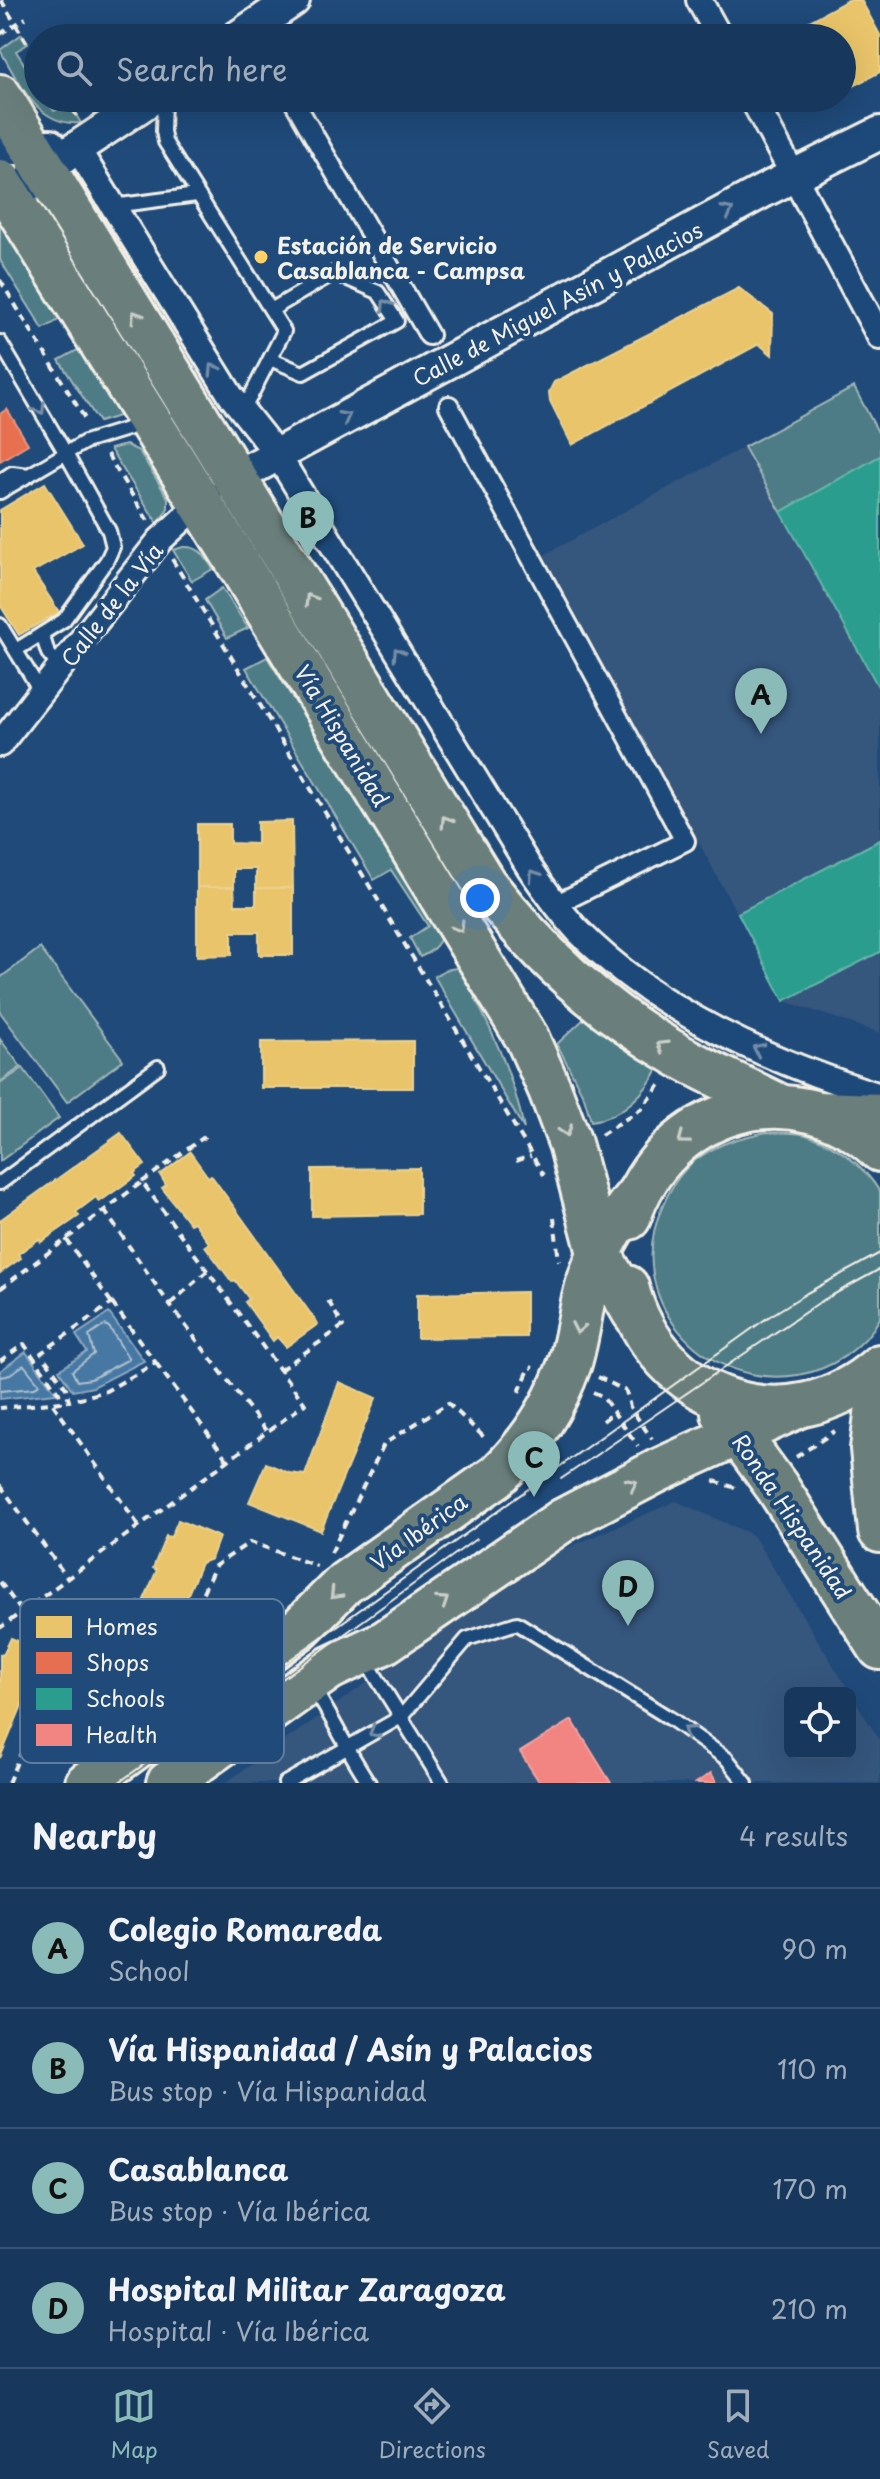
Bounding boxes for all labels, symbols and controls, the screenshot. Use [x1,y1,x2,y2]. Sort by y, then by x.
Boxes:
search box [24,24,856,112]
icon: search [52,46,96,90]
text: Search here [116,46,288,91]
one-way arrow [719,205,734,220]
street label: Calle de Miguel Asín y Palacios [406,212,708,394]
place label: Estación de Servicio Casablanca - Campsa [277,228,526,286]
marker: Estación de Servicio Casablanca - Campsa [252,248,270,266]
one-way arrow [381,299,396,313]
one-way arrow [131,310,146,325]
one-way arrow [209,363,224,378]
one-way arrow [30,400,46,415]
one-way arrow [337,412,352,427]
pin: B [282,491,334,557]
street label: Calle de la Vía [52,535,170,673]
one-way arrow [305,593,320,608]
one-way arrow [392,647,407,662]
street label: Vía Hispanidad [288,658,398,812]
pin: A [735,668,787,734]
one-way arrow [440,815,456,830]
one-way arrow [529,869,544,883]
your location [460,878,500,918]
one-way arrow [449,918,465,933]
one-way arrow [656,1040,671,1055]
one-way arrow [752,1043,767,1059]
one-way arrow [556,1124,572,1138]
one-way arrow [677,1129,692,1143]
one-way arrow [570,1321,587,1335]
street label: Ronda Hispanidad [725,1427,861,1605]
pin: C [508,1431,560,1497]
one-way arrow [624,1478,639,1493]
street label: Vía Ibérica [363,1484,473,1577]
pin: D [602,1560,654,1626]
one-way arrow [330,1585,344,1599]
one-way arrow [434,1596,449,1611]
legend [20,1599,284,1763]
text: Homes [86,1609,157,1642]
text: Shops [86,1645,149,1678]
text: Schools [86,1681,165,1714]
map controls [784,1687,856,1759]
button: locate [784,1687,856,1759]
text: Health [86,1717,158,1750]
one-way arrow [368,1722,382,1738]
one-way arrow [683,1727,697,1741]
text: Nearby [32,1809,157,1861]
text: 4 results [739,1816,848,1855]
text: Colegio Romareda [108,1906,382,1951]
text: A [48,1929,68,1968]
text: 90 m [781,1929,848,1968]
text: School [108,1951,190,1990]
text: Vía Hispanidad / Asín y Palacios [108,2026,593,2071]
text: B [49,2049,67,2088]
text: 110 m [777,2049,848,2088]
text: Bus stop · Vía Hispanidad [108,2071,427,2110]
text: Casablanca [108,2146,289,2191]
text: C [48,2169,68,2208]
text: 170 m [773,2169,848,2208]
text: Bus stop · Vía Ibérica [108,2191,370,2230]
text: Hospital Militar Zaragoza [108,2266,506,2311]
text: D [48,2289,68,2328]
text: 210 m [771,2289,848,2328]
text: Hospital · Vía Ibérica [108,2311,369,2350]
tab: Map [111,2384,158,2465]
tab: Directions [379,2384,486,2465]
tab: Saved [707,2384,769,2465]

